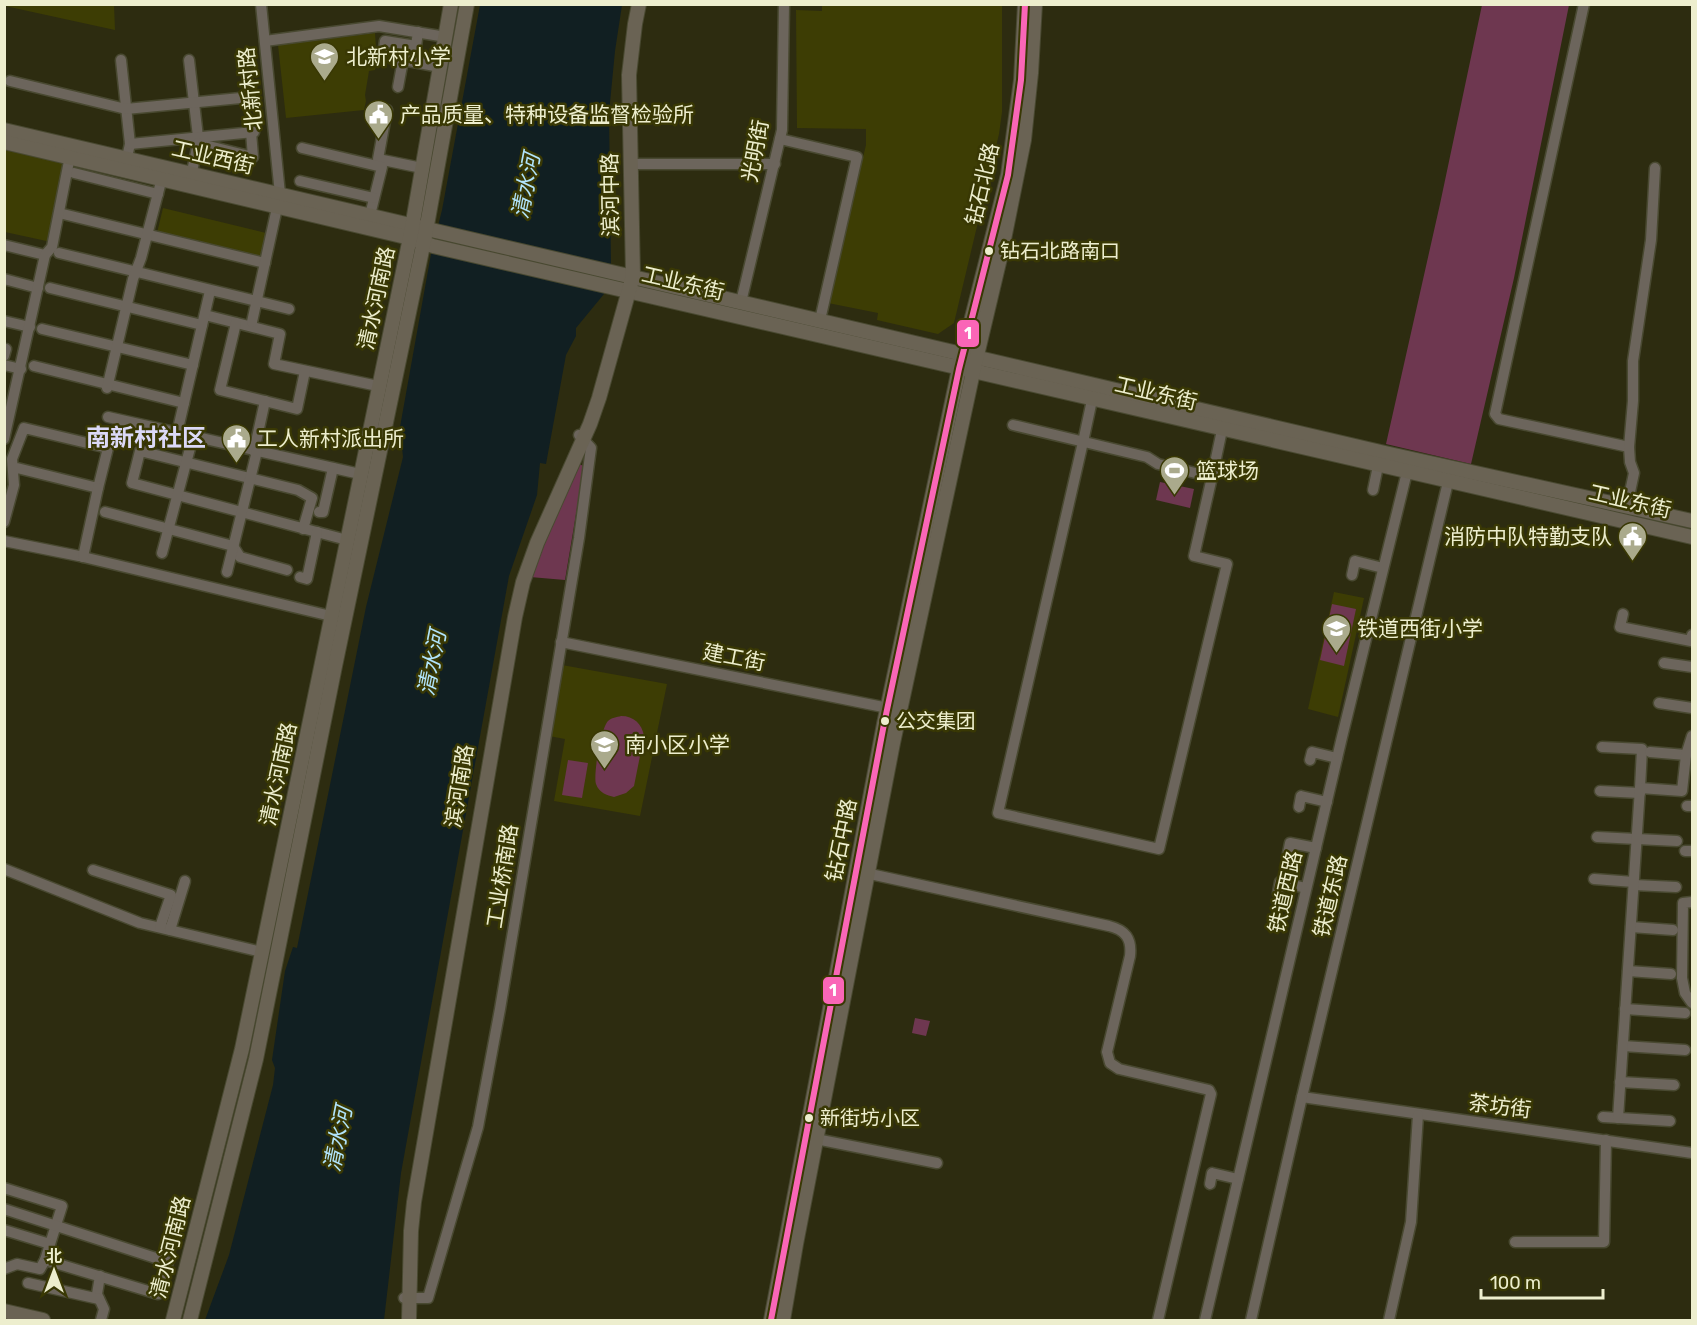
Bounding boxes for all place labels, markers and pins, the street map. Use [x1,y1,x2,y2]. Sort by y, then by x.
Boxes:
school or university icon: 北新村小学 [309,40,341,82]
place label: 北新村小学 [346,44,451,69]
public building icon: 产品质量、特种设备监督检验所 [363,98,395,140]
place label: 产品质量、特种设备监督检验所 [400,102,694,127]
place label: 钻石北路南口 [1000,239,1120,263]
marker: 钻石北路南口 [983,245,995,257]
public building icon: 工人新村派出所 [220,422,252,464]
place label: 工人新村派出所 [257,426,404,451]
sports icon: 篮球场 [1159,454,1191,496]
place label: 篮球场 [1196,458,1259,483]
public building icon: 消防中队特勤支队 [1617,520,1649,562]
place label: 消防中队特勤支队 [1444,524,1612,549]
school or university icon: 铁道西街小学 [1320,612,1352,654]
place label: 铁道西街小学 [1357,616,1483,641]
place label: 公交集团 [896,709,976,733]
marker: 公交集团 [879,715,891,727]
school or university icon: 南小区小学 [588,728,620,770]
place label: 南小区小学 [625,732,730,757]
place label: 新街坊小区 [820,1106,920,1130]
marker: 新街坊小区 [803,1112,815,1124]

